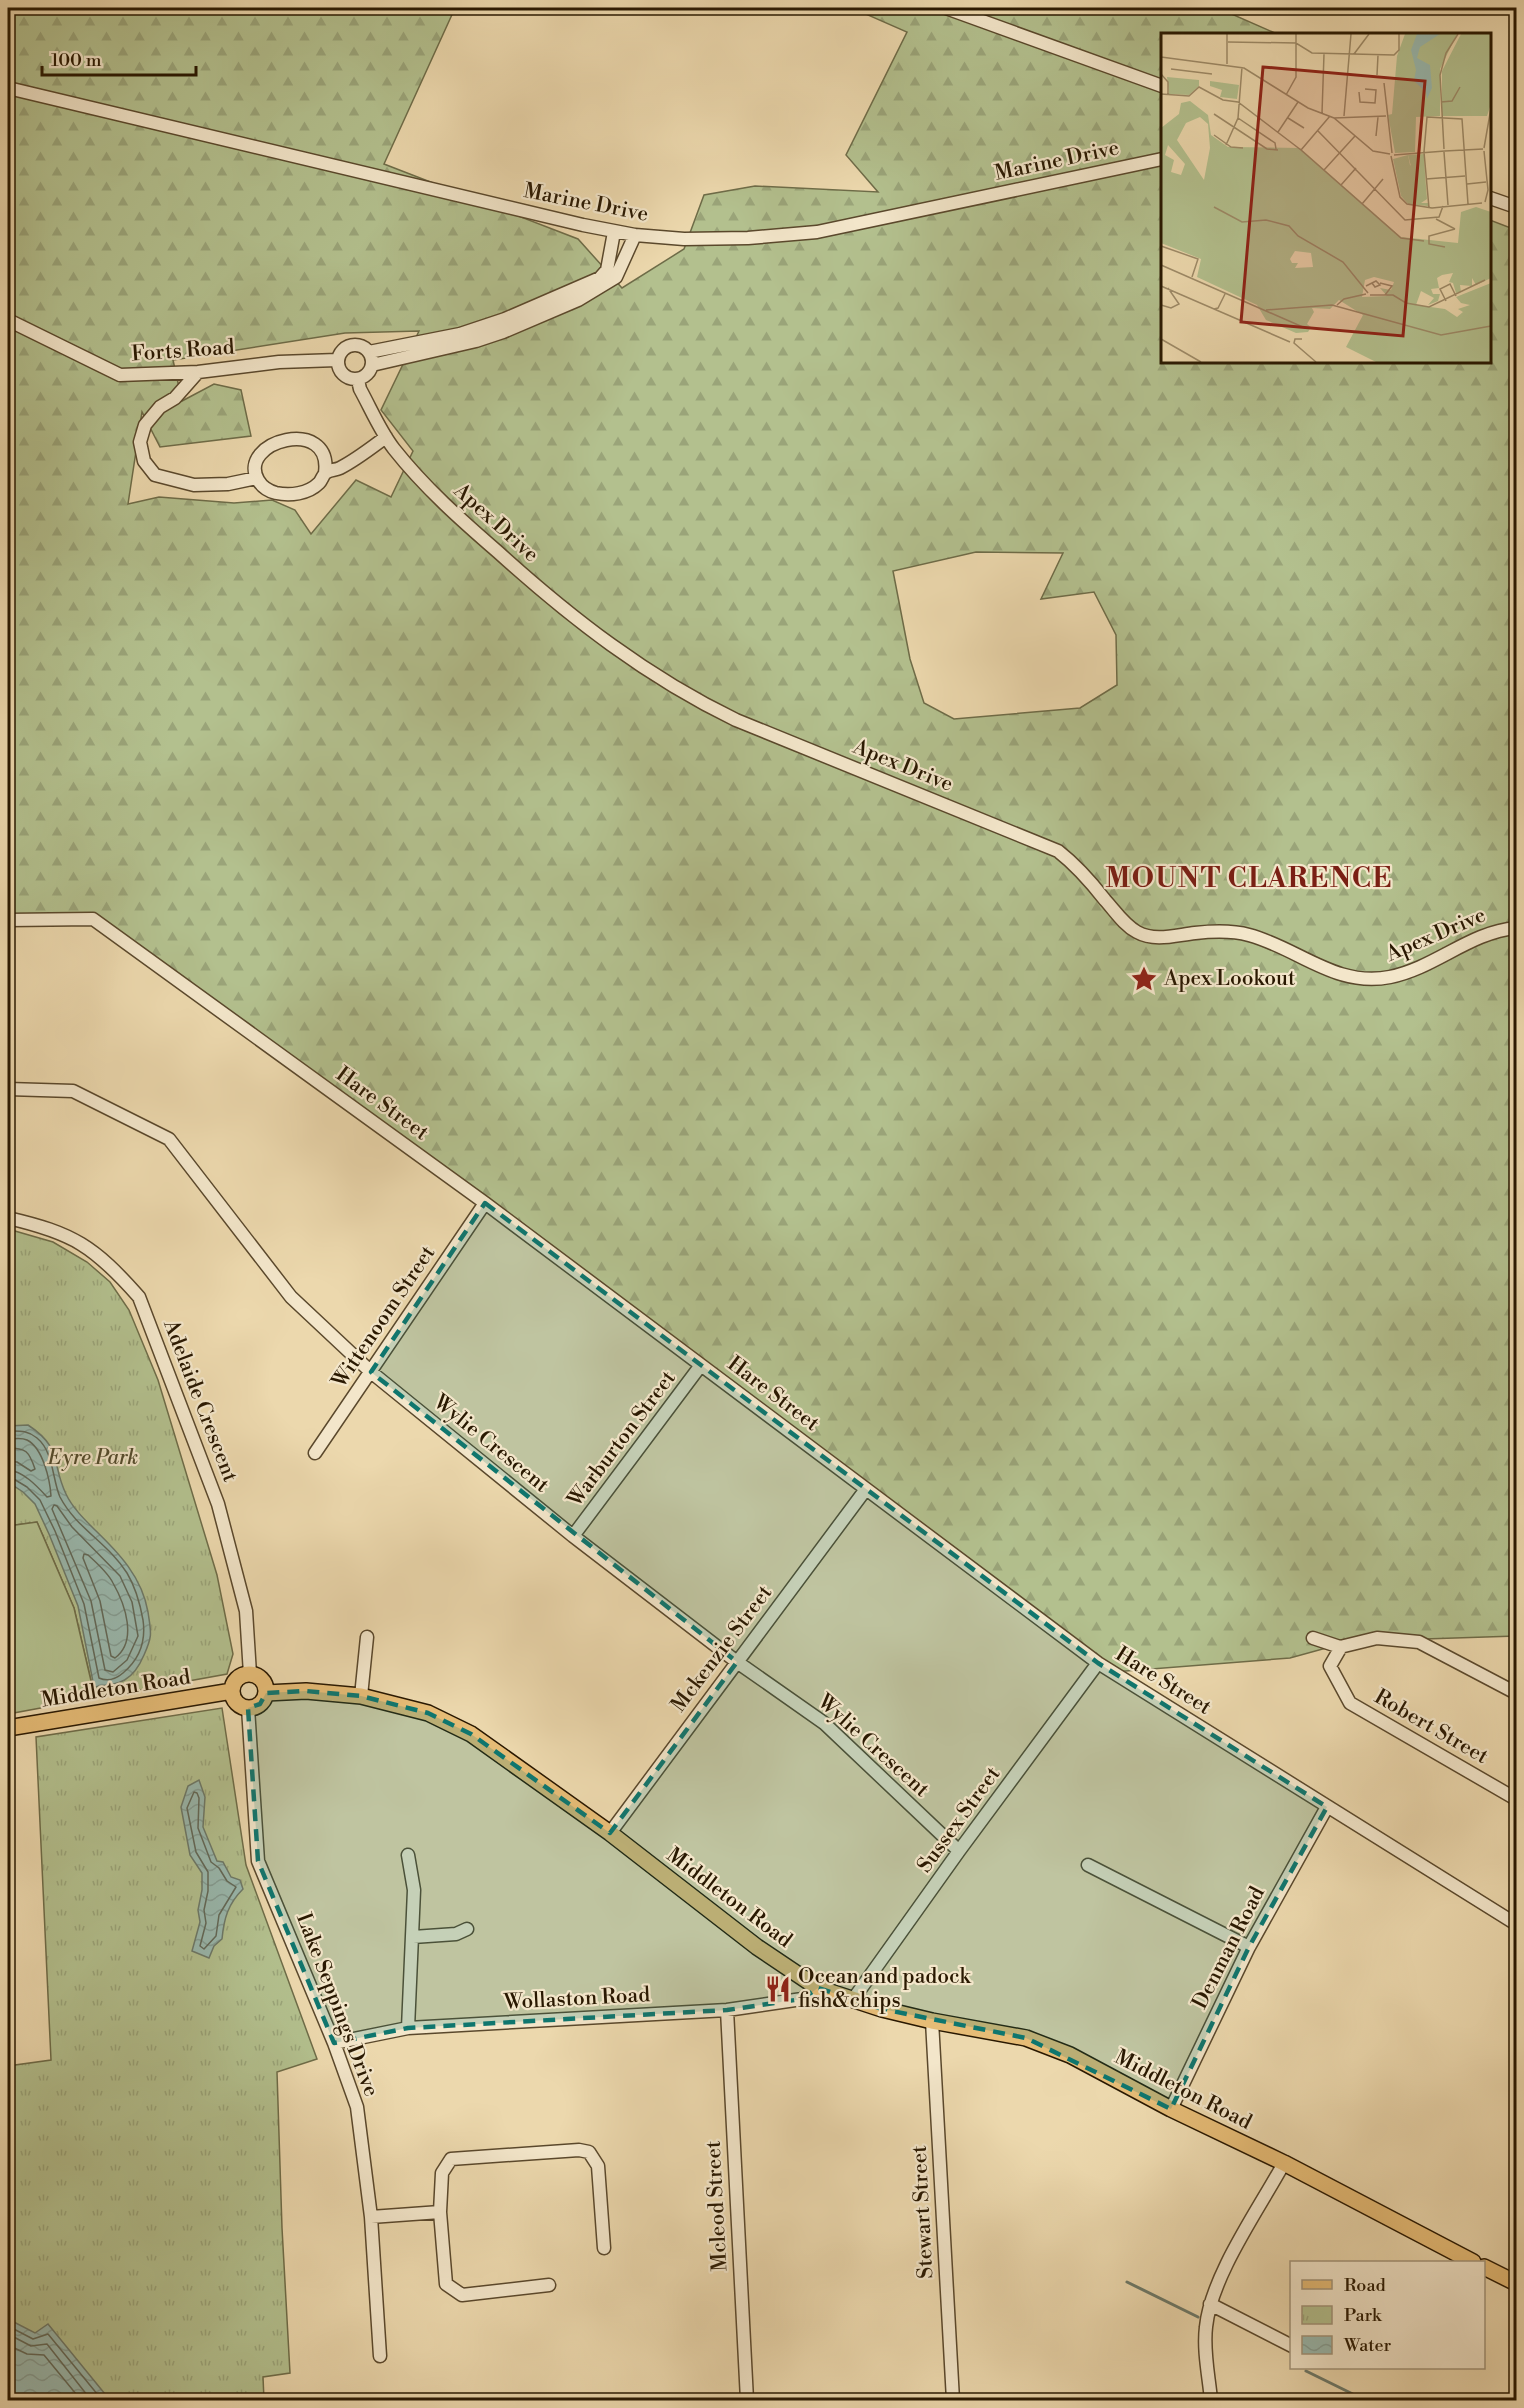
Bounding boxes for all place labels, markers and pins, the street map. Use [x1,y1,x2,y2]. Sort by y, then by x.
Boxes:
place icon: Apex Lookout [1129,964,1159,994]
place label: Apex Lookout [1163,966,1296,992]
place label: Ocean and padock fish&chips [798,1964,972,2014]
restaurant icon: Ocean and padock fish&chips [763,1974,793,2004]

